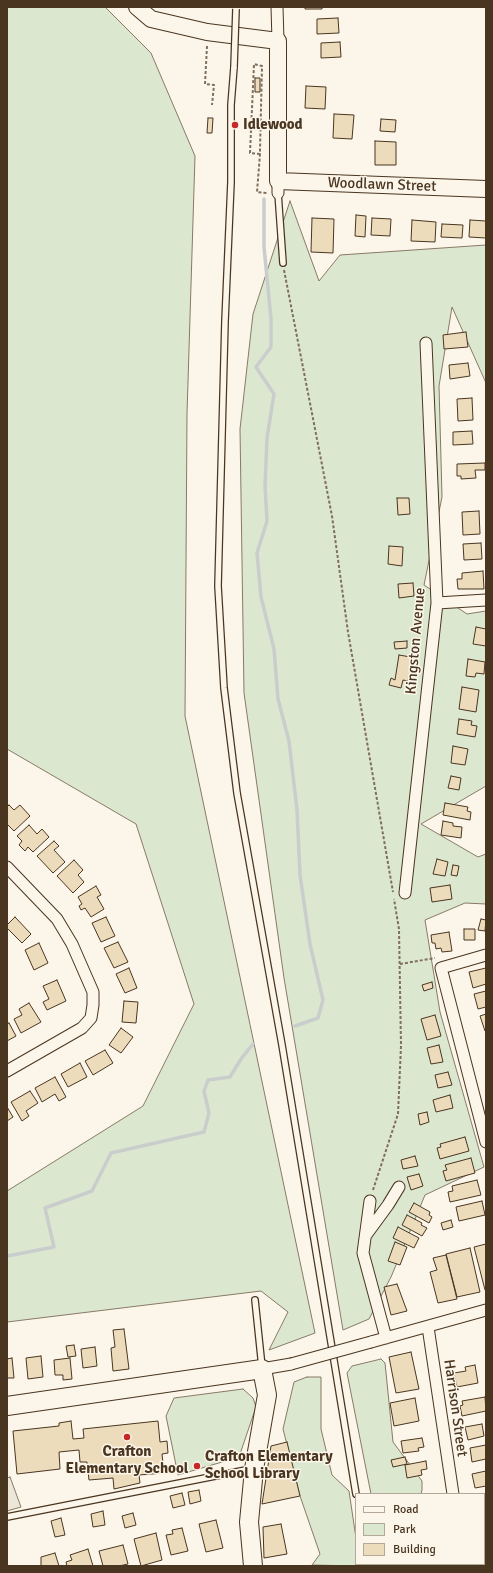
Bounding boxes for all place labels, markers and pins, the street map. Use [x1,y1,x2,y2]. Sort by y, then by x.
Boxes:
place label: Idlewood [243,116,303,134]
marker: Idlewood [230,120,240,130]
marker: Crafton Elementary School [122,1432,132,1442]
place label: Crafton Elementary School [66,1443,188,1478]
place label: Crafton Elementary School Library [205,1448,333,1483]
marker: Crafton Elementary School Library [192,1461,202,1471]

